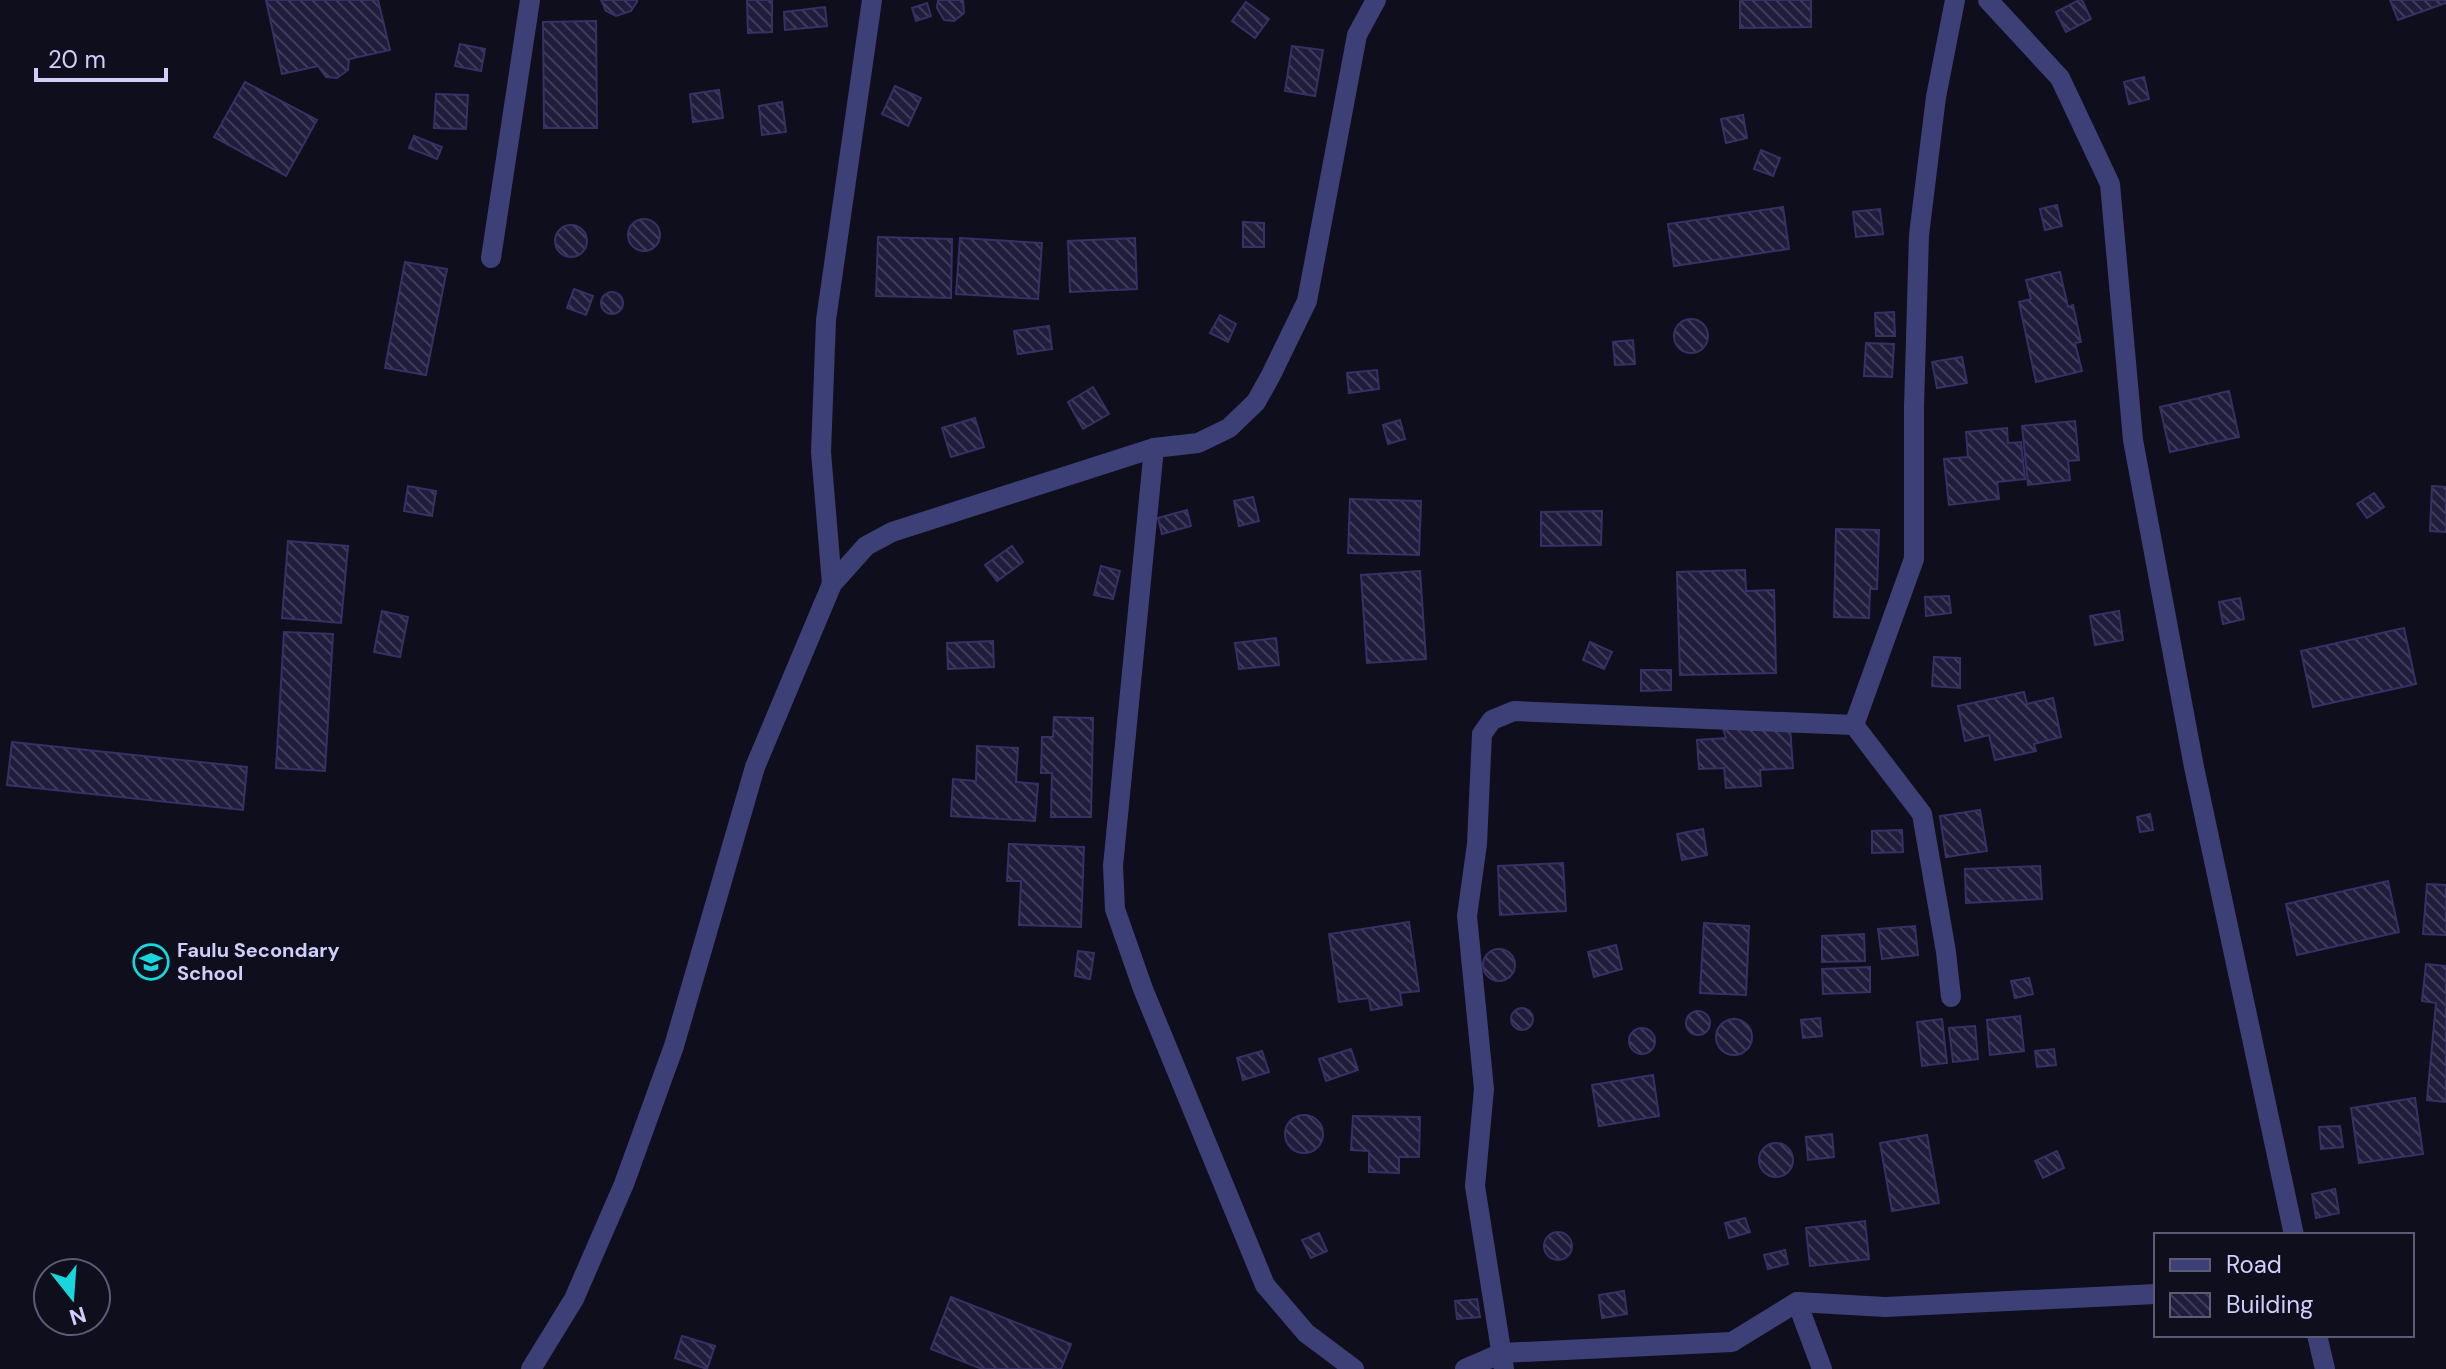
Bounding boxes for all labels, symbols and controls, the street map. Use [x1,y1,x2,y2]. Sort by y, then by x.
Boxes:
scale bar [36,32,166,82]
text: 20 m [48,44,106,75]
place label: Faulu Secondary School [177,937,340,986]
school or university icon: Faulu Secondary School [132,943,170,981]
legend [2154,1233,2414,1337]
text: Road [2226,1249,2282,1280]
north arrow [32,1257,112,1337]
text: Building [2226,1289,2313,1320]
text: N [66,1299,90,1332]

